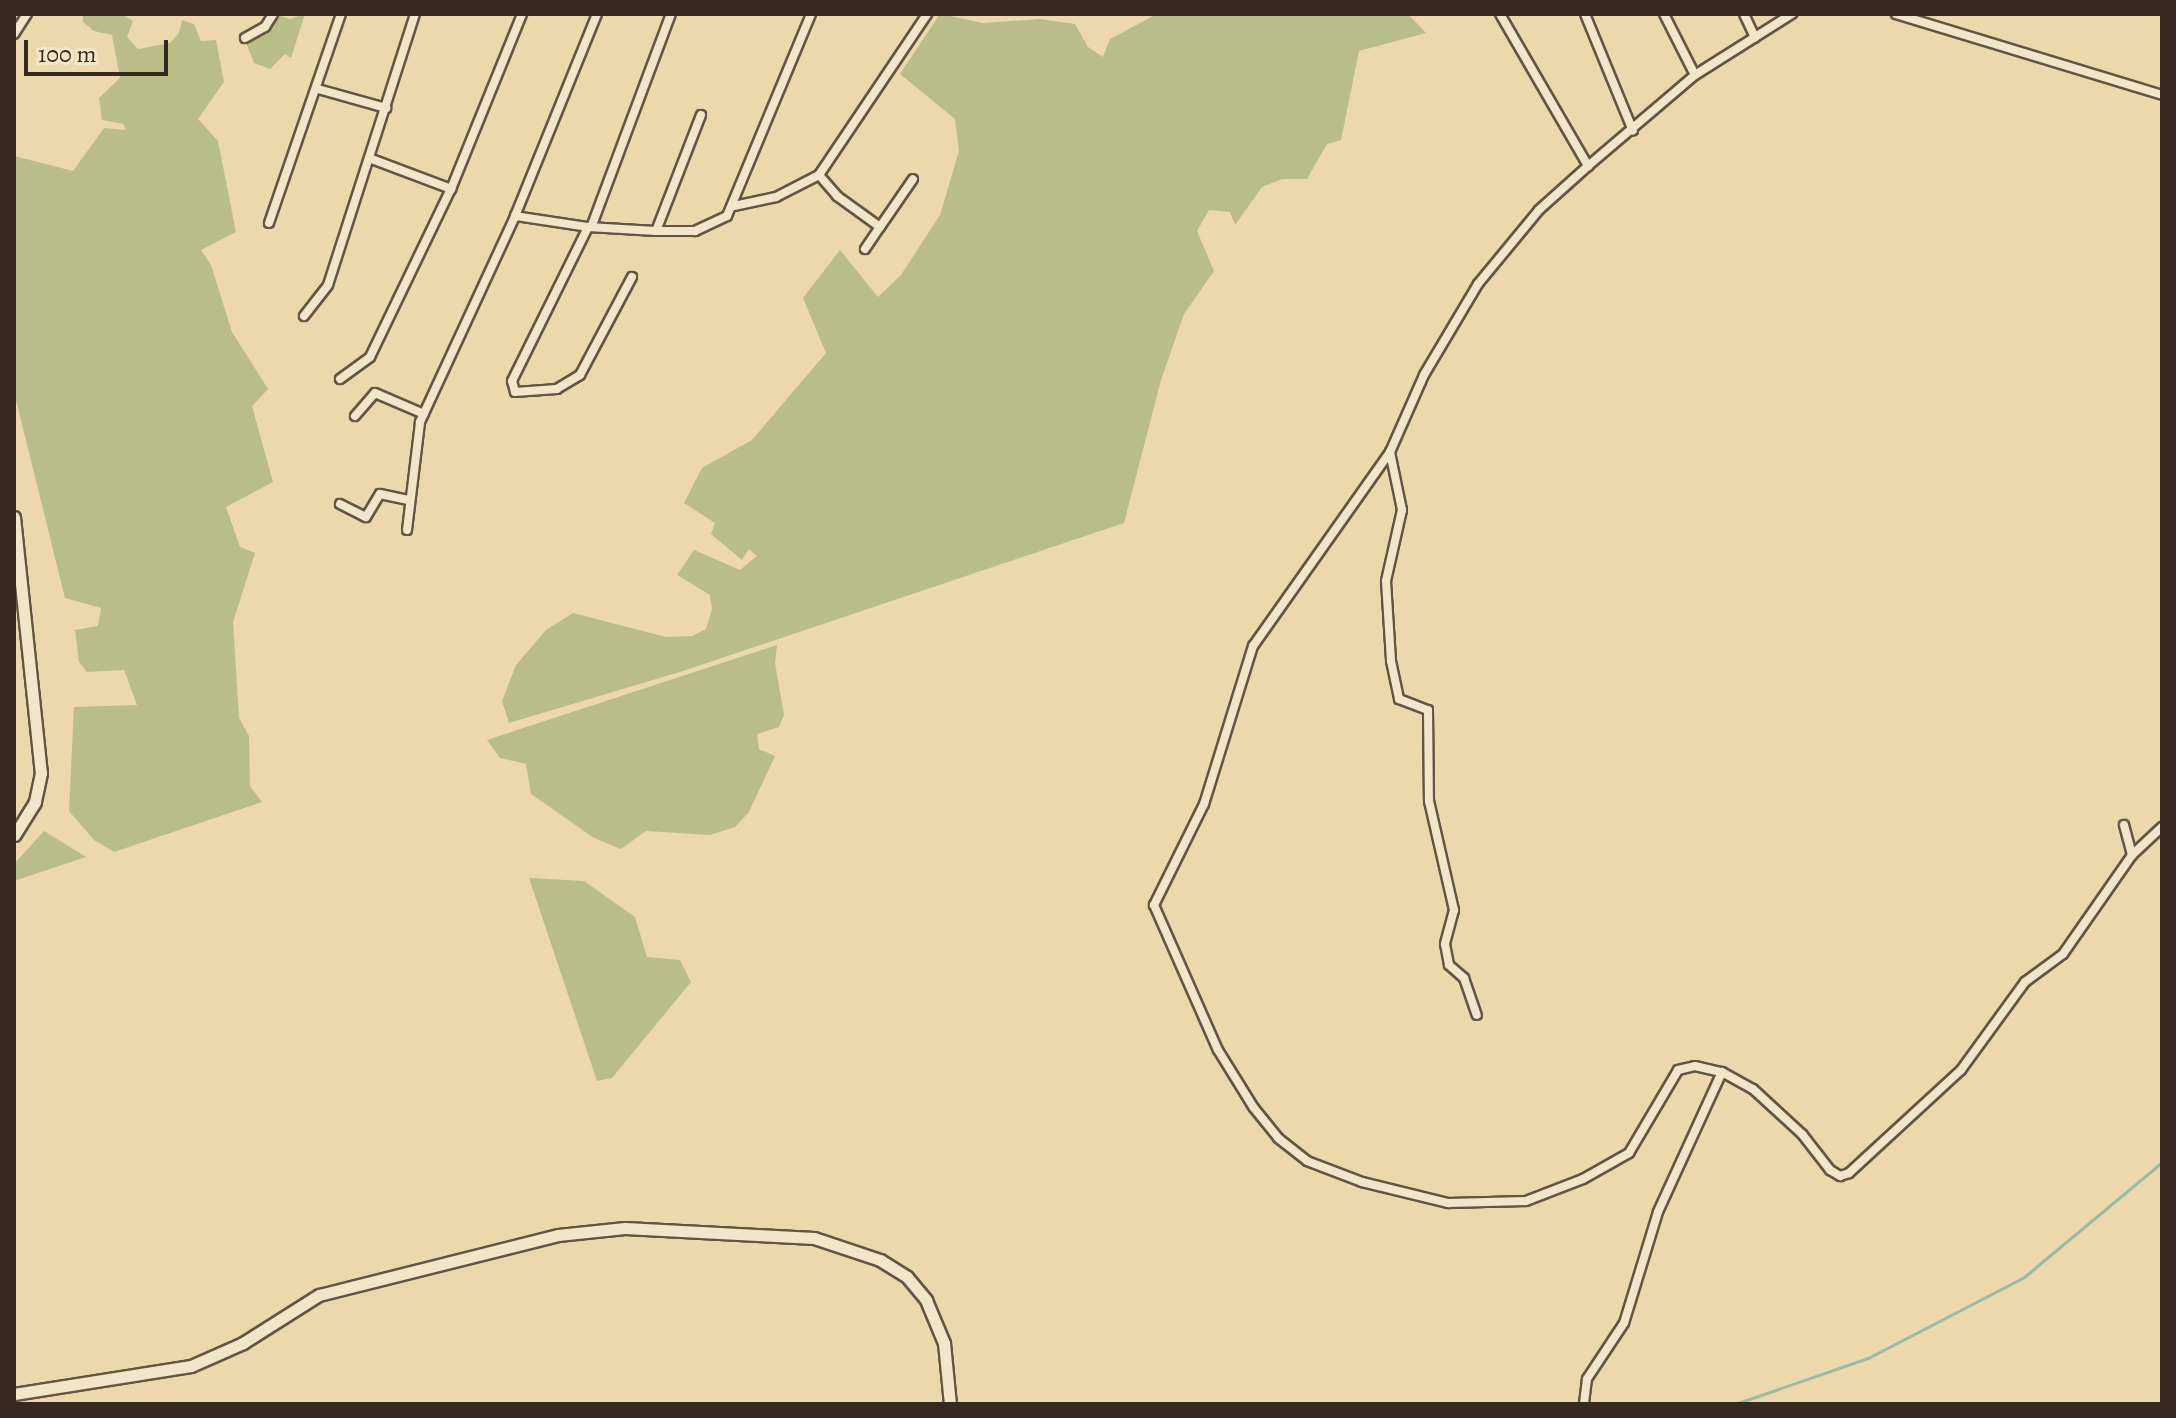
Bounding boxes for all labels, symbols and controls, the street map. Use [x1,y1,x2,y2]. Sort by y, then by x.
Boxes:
scale bar [28,24,172,74]
text: 100 m [38,38,97,70]

